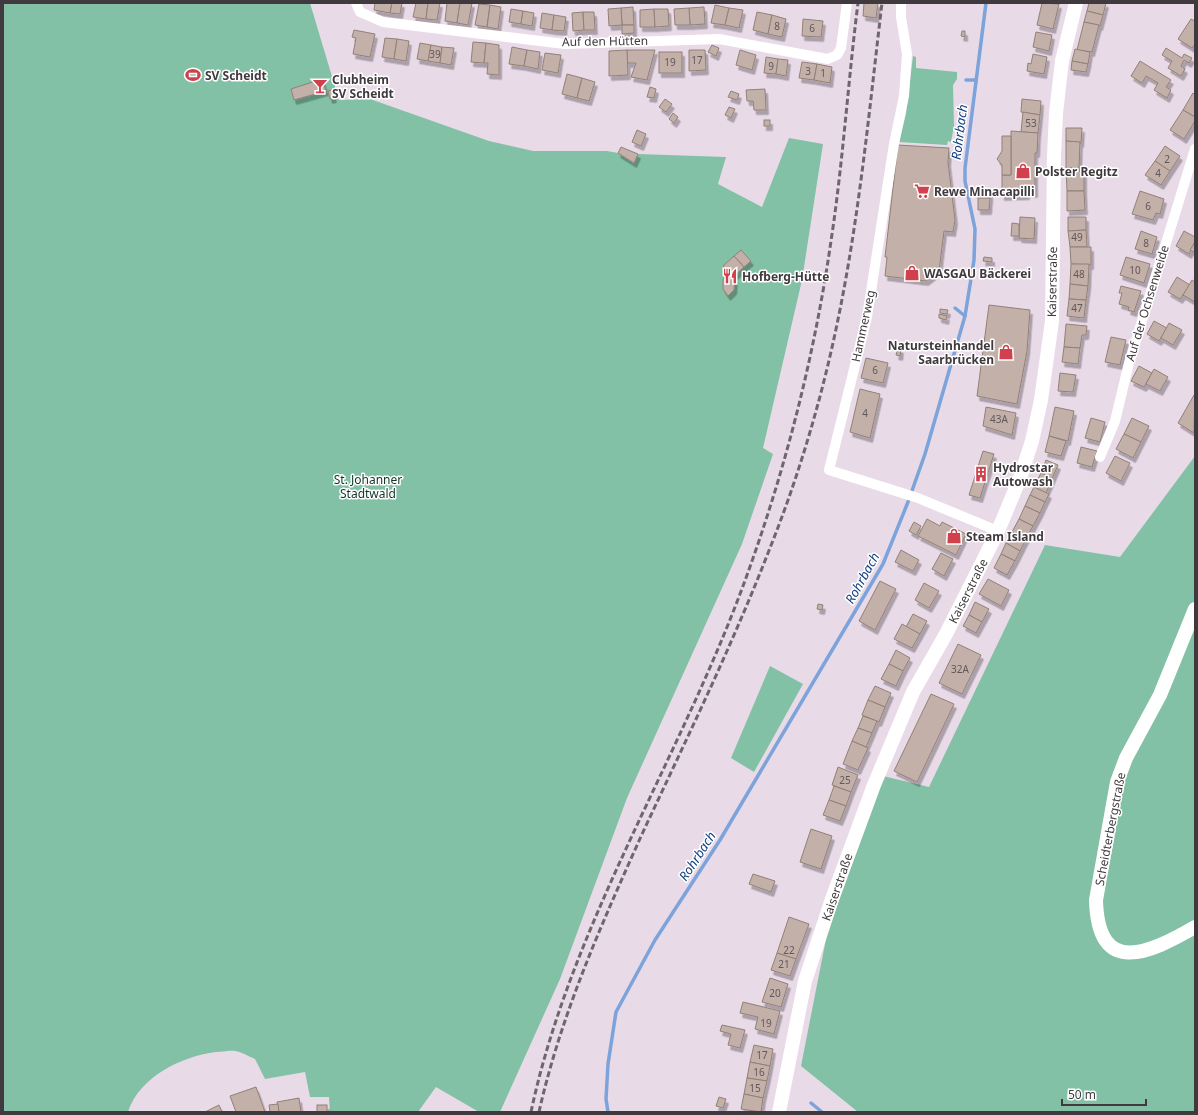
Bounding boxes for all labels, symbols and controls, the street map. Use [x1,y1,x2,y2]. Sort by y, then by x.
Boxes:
house number: 8 [774,19,780,33]
house number: 6 [809,21,815,35]
street label: Auf den Hütten [562,32,648,50]
house number: 39 [429,47,441,61]
house number: 17 [691,53,703,67]
house number: 19 [664,55,676,69]
house number: 9 [768,59,774,73]
house number: 3 [805,64,811,78]
sports icon: SV Scheidt [184,66,202,84]
house number: 1 [820,66,826,80]
place label: SV Scheidt [205,67,267,84]
place label: Clubheim SV Scheidt [332,71,394,102]
bar icon: Clubheim SV Scheidt [311,77,329,95]
water label: Rohrbach [947,103,971,161]
house number: 53 [1025,116,1037,130]
house number: 2 [1164,152,1170,166]
shop icon: Polster Regitz [1014,162,1032,180]
place label: Polster Regitz [1035,163,1118,180]
house number: 4 [1155,166,1161,180]
supermarket icon: Rewe Minacapilli [913,182,931,200]
place label: Rewe Minacapilli [934,183,1035,200]
house number: 6 [1145,199,1151,213]
house number: 49 [1071,230,1083,244]
house number: 8 [1143,236,1149,250]
street label: Auf der Ochsenweide [1121,243,1173,363]
street label: Kaiserstraße [1043,246,1061,317]
house number: 10 [1129,263,1141,277]
shop icon: WASGAU Bäckerei [903,264,921,282]
place label: WASGAU Bäckerei [924,265,1031,282]
restaurant icon: Hofberg-Hütte [721,267,739,285]
house number: 48 [1073,267,1085,281]
place label: Hofberg-Hütte [742,268,829,285]
street label: Hammerweg [847,288,879,364]
house number: 47 [1071,301,1083,315]
place label: Natursteinhandel Saarbrücken [888,337,994,368]
shop icon: Natursteinhandel Saarbrücken [997,343,1015,361]
house number: 6 [872,363,878,377]
house number: 4 [862,406,868,420]
house number: 43A [990,412,1009,426]
place label: Hydrostar Autowash [993,459,1054,490]
building icon: Hydrostar Autowash [972,465,990,483]
park label: St. Johanner Stadtwald [334,471,402,502]
shop icon: Steam Island [945,527,963,545]
place label: Steam Island [966,528,1044,545]
water label: Rohrbach [841,549,883,607]
street label: Kaiserstraße [944,555,992,626]
house number: 32A [951,662,970,676]
street label: Scheidterbergstraße [1091,771,1129,887]
house number: 25 [839,773,851,787]
water label: Rohrbach [674,828,720,884]
street label: Kaiserstraße [817,851,857,923]
house number: 22 [783,943,795,957]
house number: 21 [778,957,790,971]
house number: 20 [769,986,781,1000]
house number: 19 [760,1016,772,1030]
house number: 17 [756,1048,768,1062]
house number: 16 [753,1065,765,1079]
house number: 15 [749,1081,761,1095]
scale bar [1062,1081,1146,1107]
text: 50 m [1068,1086,1096,1103]

